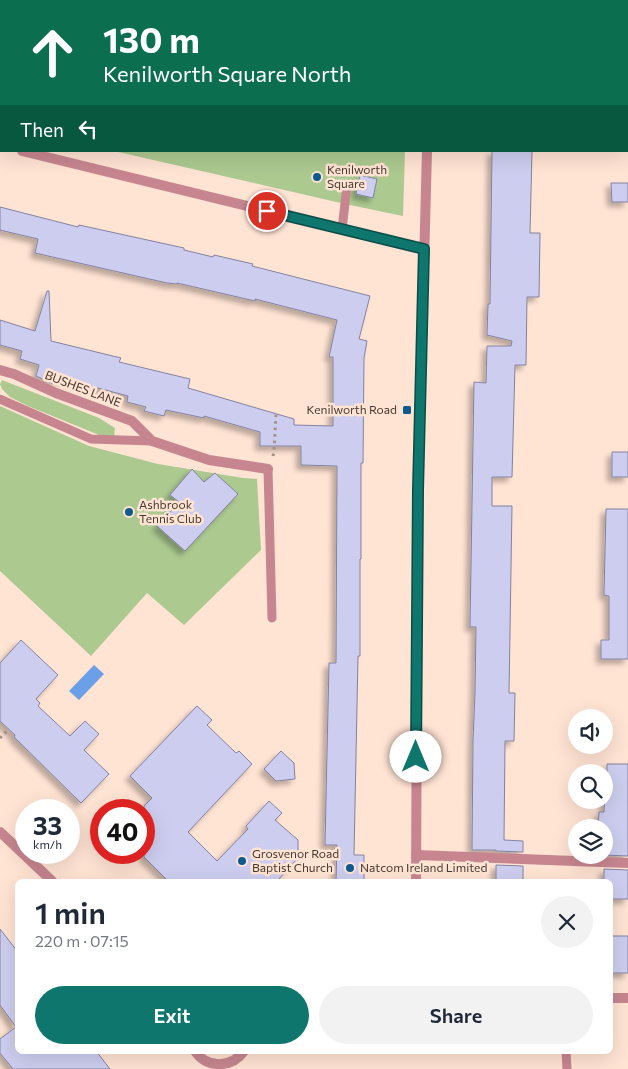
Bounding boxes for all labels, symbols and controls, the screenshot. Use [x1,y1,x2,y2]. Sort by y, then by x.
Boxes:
text: 130 m [103,17,200,60]
icon: ahead [20,20,85,85]
text: Kenilworth Square North [103,60,351,87]
icon: left [74,115,102,143]
text: Then [20,118,64,141]
place label: Kenilworth Square [327,162,387,190]
marker: Kenilworth Square [311,171,323,183]
pin [246,190,288,232]
icon: arrive [253,197,281,225]
street label: BUSHES LANE [43,367,123,409]
place label: Kenilworth Road [307,402,397,416]
marker: Kenilworth Road [401,404,413,416]
place label: Ashbrook Tennis Club [139,497,202,525]
marker: Ashbrook Tennis Club [123,506,135,518]
map controls [568,709,613,864]
button: sound [568,709,613,754]
position arrow [389,730,441,782]
button: search [568,764,613,809]
speed limit sign: 40 [90,799,155,864]
text: 33 [33,810,62,840]
button: layers [568,819,613,864]
text: km/h [33,837,62,851]
place label: Grosvenor Road Baptist Church [252,846,339,874]
marker: Grosvenor Road Baptist Church [236,855,248,867]
place label: Natcom Ireland Limited [360,860,487,874]
marker: Natcom Ireland Limited [344,862,356,874]
text: 1 min [35,893,106,930]
button: close [541,896,593,948]
text: 220 m · 07:15 [35,931,129,950]
button: Exit [35,986,309,1044]
button: Share [319,986,593,1044]

